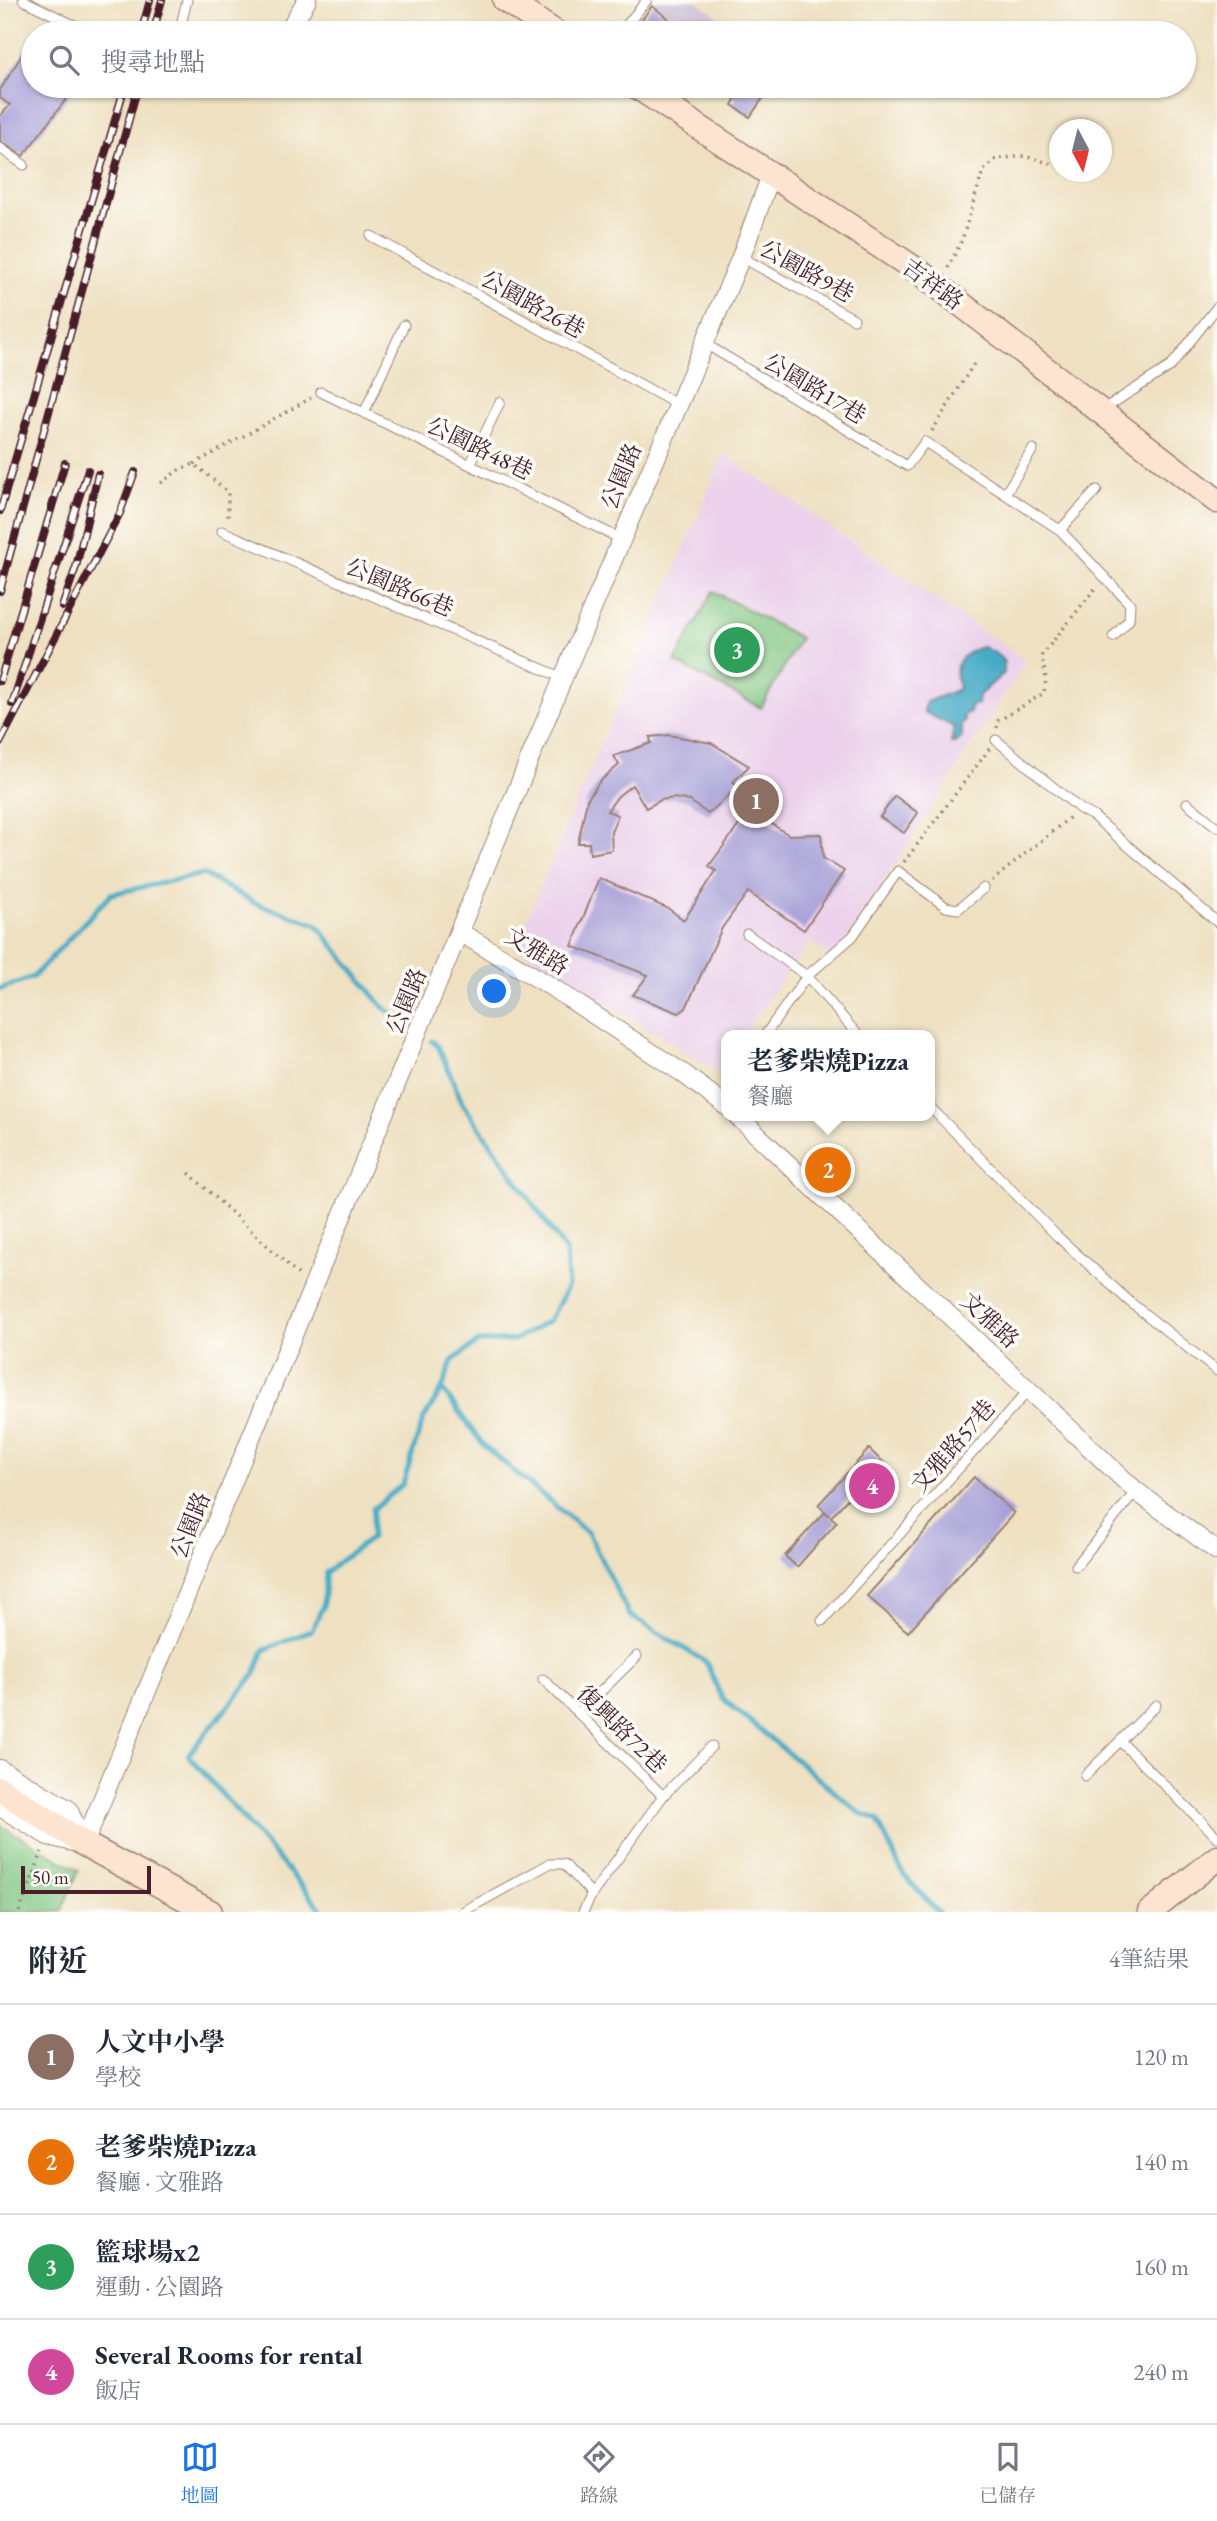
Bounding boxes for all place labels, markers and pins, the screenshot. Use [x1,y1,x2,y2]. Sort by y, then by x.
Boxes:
pin: 3 [714,624,760,676]
pin: 1 [733,775,779,827]
pin: 2 [805,1144,851,1196]
pin: 4 [849,1460,895,1512]

